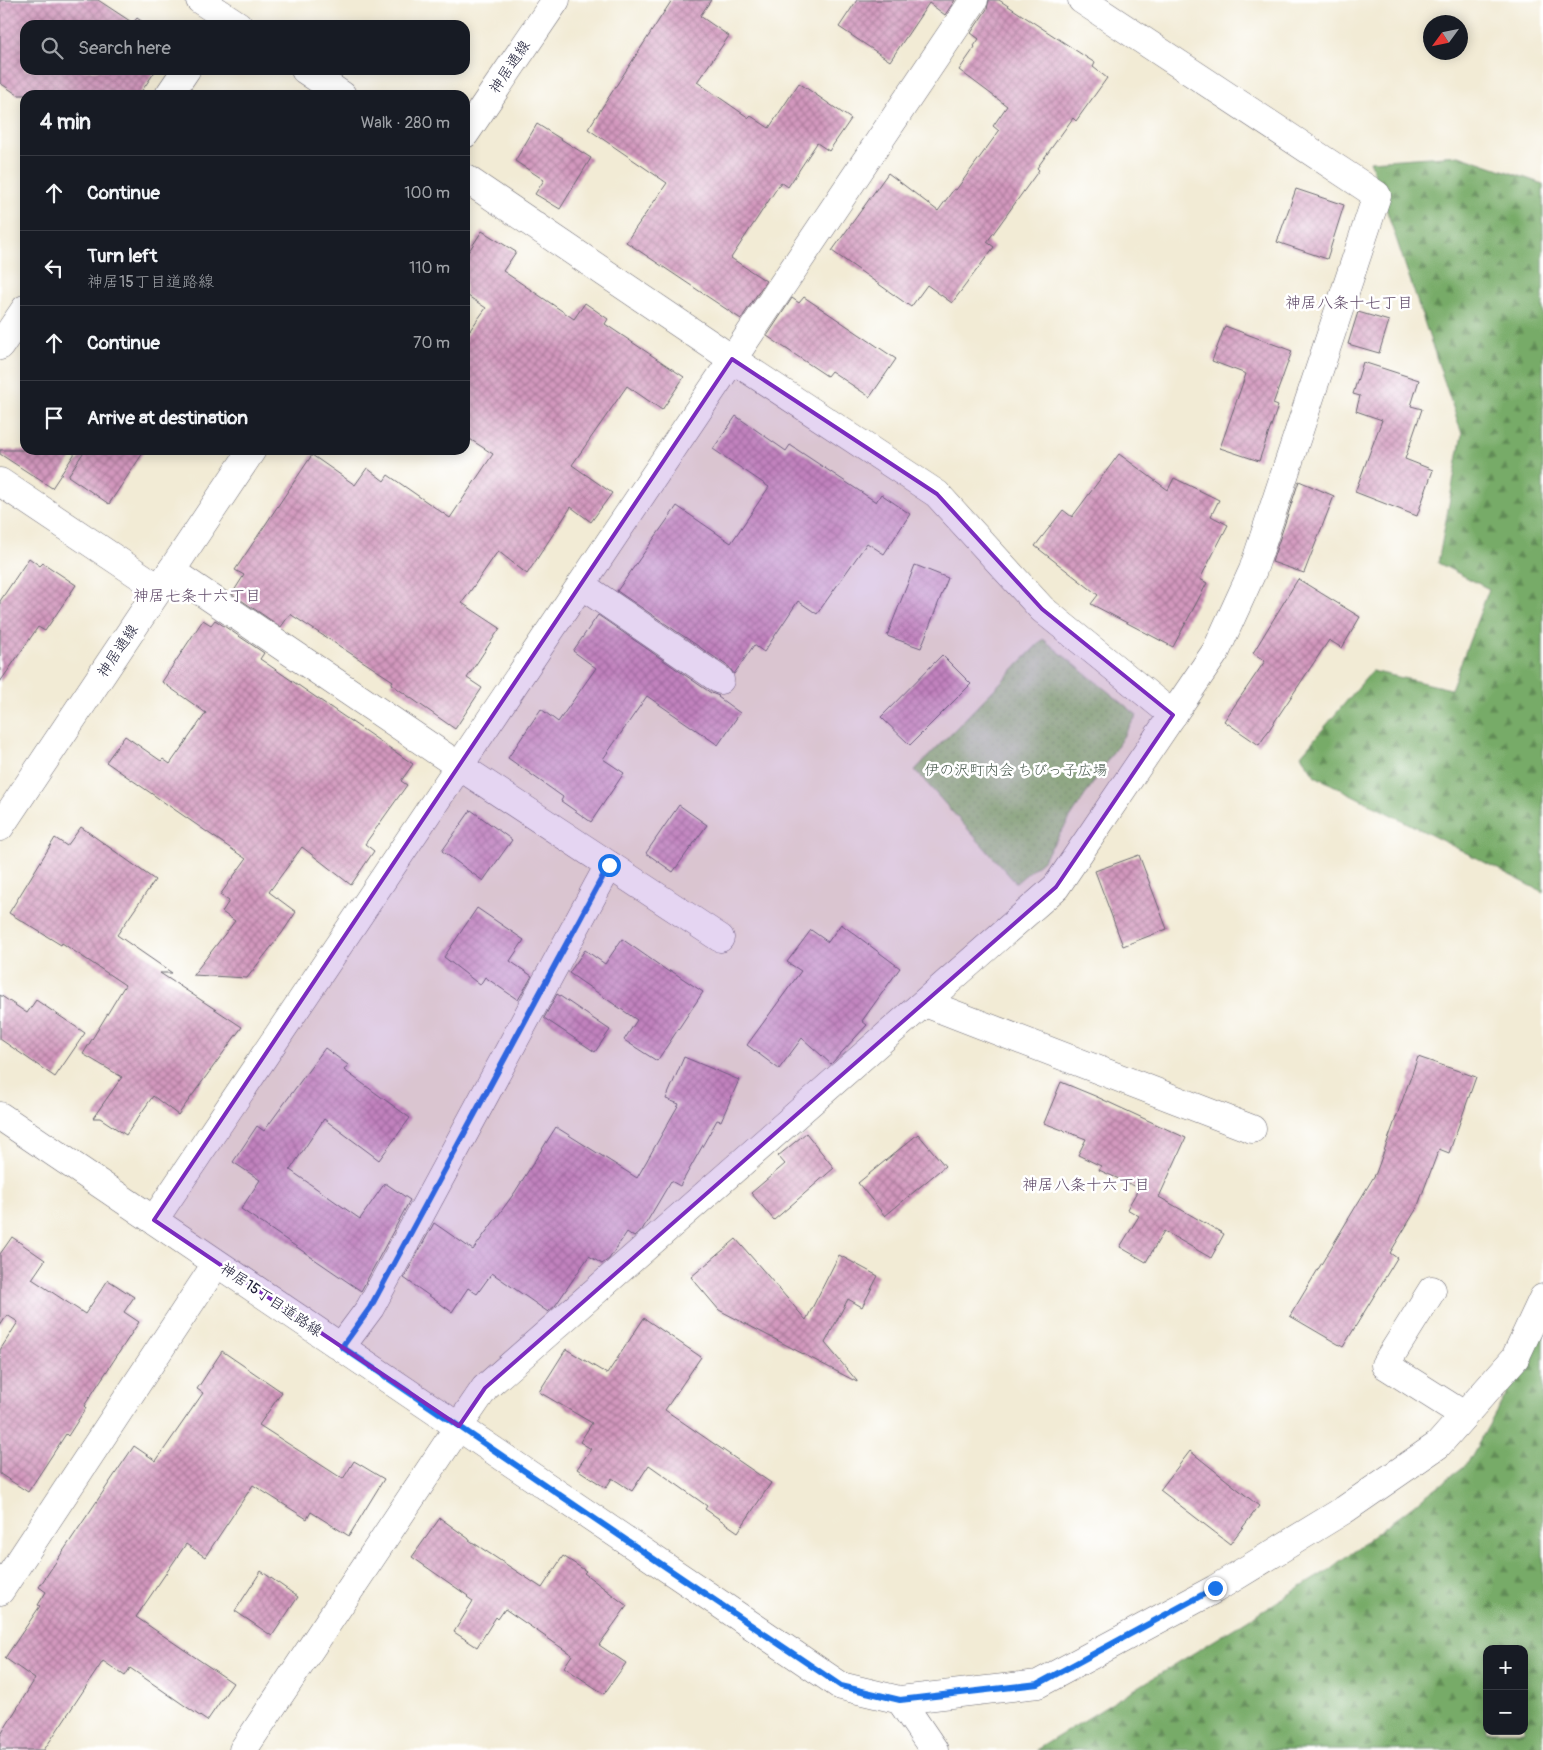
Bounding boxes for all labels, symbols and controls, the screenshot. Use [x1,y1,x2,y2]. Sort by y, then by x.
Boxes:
north arrow [1423,15,1468,60]
search box [20,20,470,75]
icon: search [38,34,66,62]
text: Search here [78,36,171,60]
street label: 神居通線 [485,37,535,97]
text: 4 min [40,109,91,136]
text: Walk · 280 m [361,113,450,133]
icon: ahead [40,179,68,207]
text: Continue [87,181,160,205]
text: 100 m [404,183,450,203]
text: Turn left [87,244,157,268]
icon: left [40,254,68,282]
text: 110 m [409,258,450,278]
text: 神居15丁目道路線 [87,272,214,292]
district label: 神居八条十七丁目 [1285,293,1413,313]
icon: ahead [40,329,68,357]
text: Continue [87,331,160,355]
text: 70 m [413,333,450,353]
icon: arrive [40,404,68,432]
text: Arrive at destination [87,406,248,430]
district label: 神居七条十六丁目 [133,586,261,606]
street label: 神居通線 [93,621,143,681]
park label: 伊の沢町内会 ちびっ子広場 [924,761,1108,780]
route start [598,854,621,877]
district label: 神居八条十六丁目 [1022,1175,1150,1195]
street label: 神居15丁目道路線 [216,1259,326,1341]
route end [1204,1577,1227,1600]
map controls [1483,1645,1528,1735]
button: + [1483,1645,1528,1690]
button: − [1483,1690,1528,1735]

